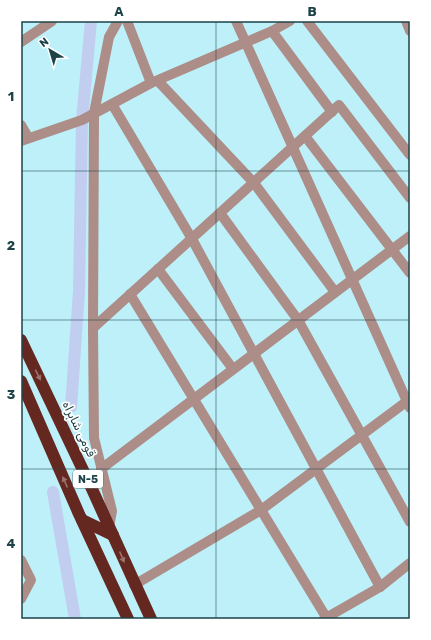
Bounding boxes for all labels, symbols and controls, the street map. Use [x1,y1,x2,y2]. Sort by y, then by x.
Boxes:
text: A [114,4,124,19]
text: B [307,4,317,19]
north arrow [30,30,70,70]
text: N [37,35,51,50]
text: 1 [8,89,14,104]
text: 2 [7,238,15,253]
one-way arrow [35,370,41,381]
text: 3 [7,387,16,402]
street label: قومی شاہراہ [59,399,99,460]
road number: N-5 [73,470,103,488]
one-way arrow [62,476,68,487]
text: 4 [7,536,16,551]
one-way arrow [119,551,125,562]

